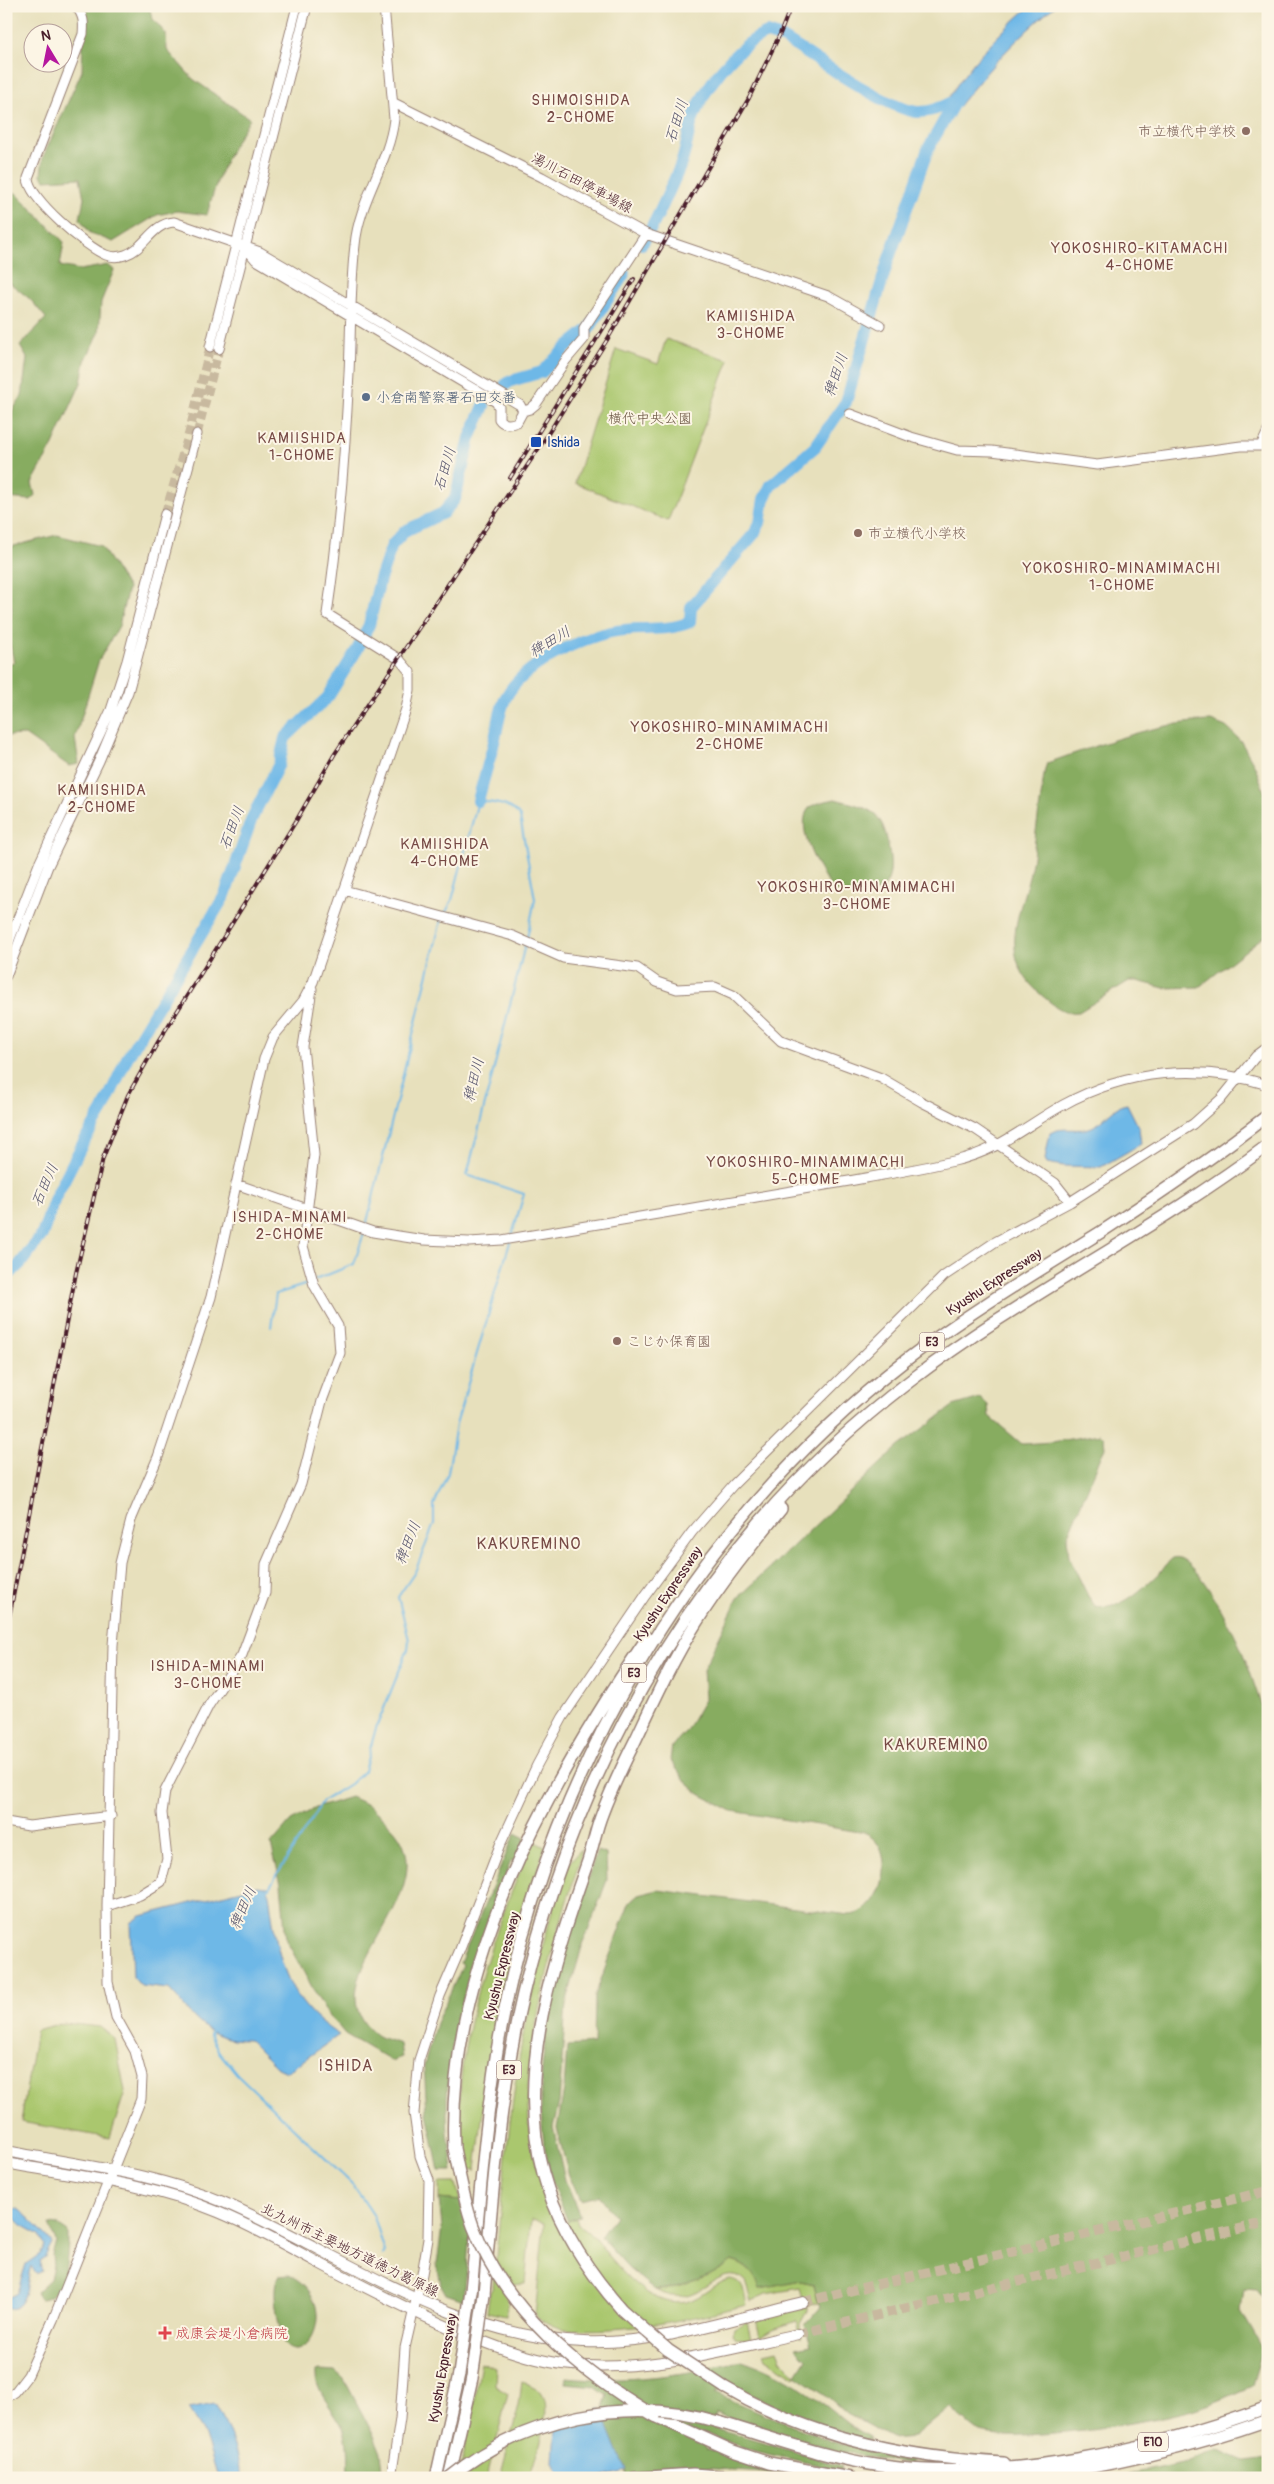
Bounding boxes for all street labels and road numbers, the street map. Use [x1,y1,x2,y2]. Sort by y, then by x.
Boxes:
street label: 湯川石田停車場線 [529,149,635,217]
street label: Kyushu Expressway [943,1245,1045,1319]
road number: E3 [920,1332,944,1351]
street label: Kyushu Expressway [630,1543,706,1645]
road number: E3 [622,1664,646,1682]
street label: Kyushu Expressway [480,1910,524,2022]
road number: E3 [496,2060,522,2080]
street label: 北九州市主要地方道徳力葛原線 [258,2199,442,2301]
street label: Kyushu Expressway [425,2312,461,2424]
road number: E10 [1138,2432,1168,2452]

